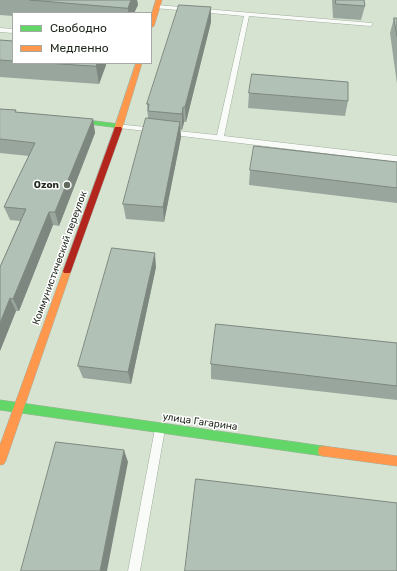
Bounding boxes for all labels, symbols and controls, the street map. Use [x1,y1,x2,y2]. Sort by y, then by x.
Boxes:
legend [12,12,152,64]
text: Свободно [50,21,107,35]
text: Медленно [50,41,109,55]
place label: Ozon [34,179,59,191]
marker: Ozon [62,180,72,190]
street label: Коммунистический переулок [30,189,90,327]
street label: улица Гагарина [162,411,238,433]

